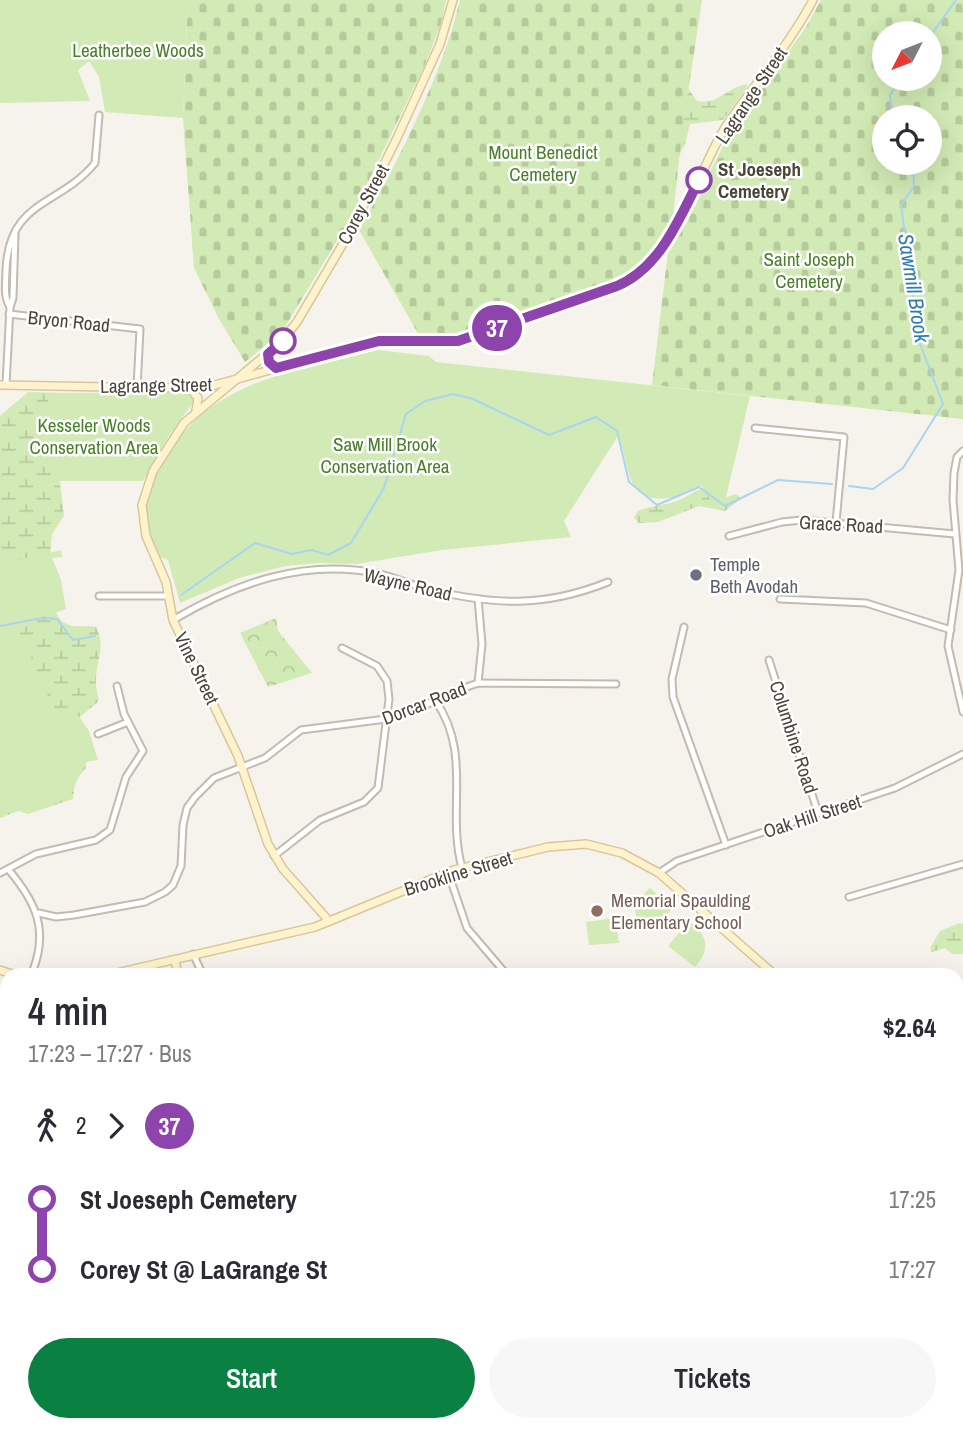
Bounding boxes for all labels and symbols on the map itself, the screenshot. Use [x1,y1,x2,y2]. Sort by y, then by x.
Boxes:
north arrow [872,21,942,91]
park label: Leatherbee Woods [72,37,204,63]
street label: Lagrange Street [709,41,793,149]
park label: Mount Benedict Cemetery [488,139,598,187]
place label: St Joeseph Cemetery [718,156,801,204]
street label: Corey Street [331,159,395,249]
marker: St Joeseph Cemetery [686,167,712,193]
water label: Sawmill Brook [891,231,937,346]
park label: Saint Joseph Cemetery [764,246,854,294]
street label: Bryon Road [27,304,111,338]
line badge: 37 [466,305,528,351]
unlabelled marker [270,328,296,354]
street label: Lagrange Street [100,371,213,399]
park label: Kesseler Woods Conservation Area [29,412,159,460]
park label: Saw Mill Brook Conservation Area [320,431,450,479]
street label: Grace Road [798,509,884,539]
place label: Temple Beth Avodah [710,551,798,599]
street label: Wayne Road [361,561,455,607]
marker: Temple Beth Avodah [688,567,704,583]
street label: Vine Street [168,627,226,709]
street label: Dorcar Road [378,675,470,731]
street label: Columbine Road [764,677,824,797]
street label: Oak Hill Street [760,788,865,844]
street label: Brookline Street [401,844,516,902]
place label: Memorial Spaulding Elementary School [611,887,751,935]
marker: Memorial Spaulding Elementary School [589,903,605,919]

